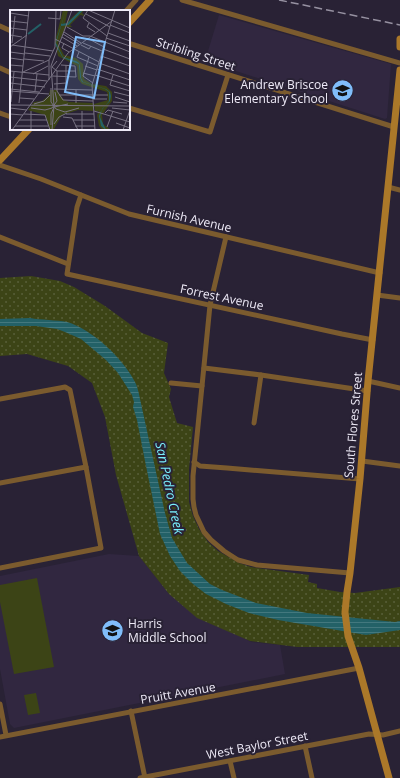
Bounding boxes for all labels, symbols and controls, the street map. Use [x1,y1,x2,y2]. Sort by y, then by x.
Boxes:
inset map [10,10,130,130]
street label: Stribling Street [154,33,238,75]
place label: Andrew Briscoe Elementary School [224,76,328,107]
school or university icon: Andrew Briscoe Elementary School [330,78,356,104]
street label: Furnish Avenue [145,200,233,236]
street label: Forrest Avenue [179,280,266,314]
street label: South Flores Street [340,371,366,479]
water label: San Pedro Creek [151,440,189,536]
place label: Harris Middle School [128,615,207,646]
school or university icon: Harris Middle School [99,617,125,643]
street label: Pruitt Avenue [139,678,217,708]
street label: West Baylor Street [205,727,309,763]

